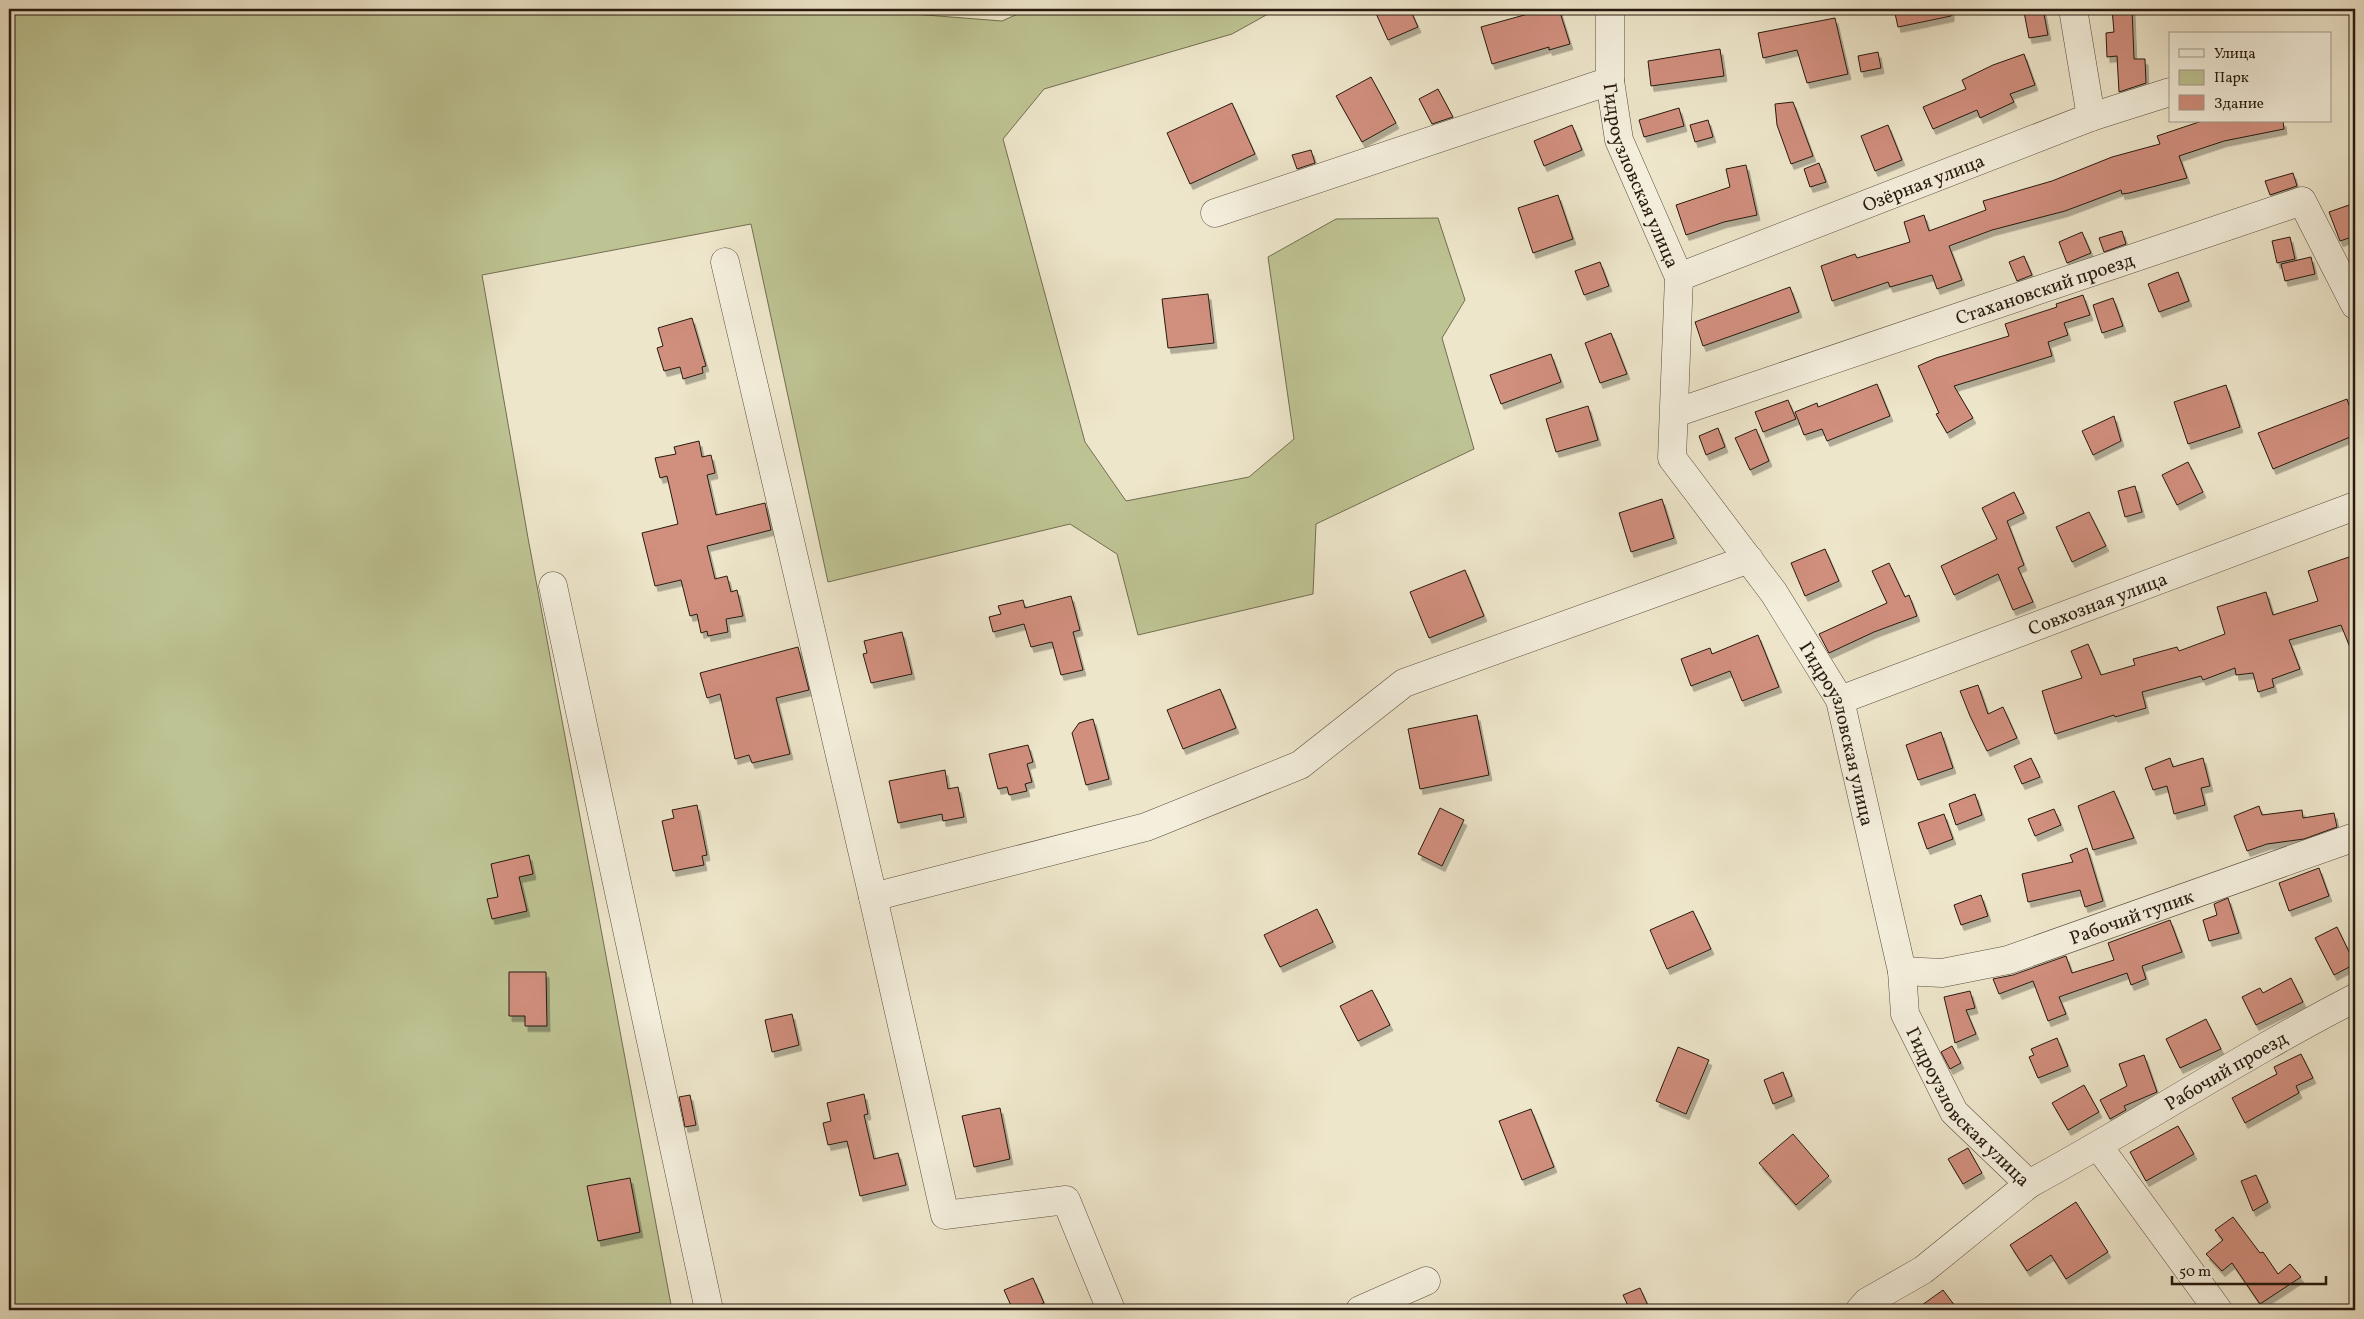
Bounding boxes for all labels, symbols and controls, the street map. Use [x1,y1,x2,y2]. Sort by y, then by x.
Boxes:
legend [2169,32,2332,122]
text: Улица [2214,44,2256,65]
text: Парк [2214,68,2249,89]
street label: Гидроузловская улица [1595,81,1685,273]
text: Здание [2214,94,2264,115]
street label: Озёрная улица [1859,149,1989,220]
street label: Стахановский проезд [1952,248,2138,332]
street label: Совхозная улица [2025,567,2171,643]
street label: Гидроузловская улица [1792,637,1879,829]
street label: Рабочий тупик [2066,884,2197,952]
street label: Гидроузловская улица [1899,1023,2035,1193]
street label: Рабочий проезд [2160,1026,2293,1118]
scale bar [2172,1254,2325,1286]
text: 50 m [2179,1262,2211,1283]

